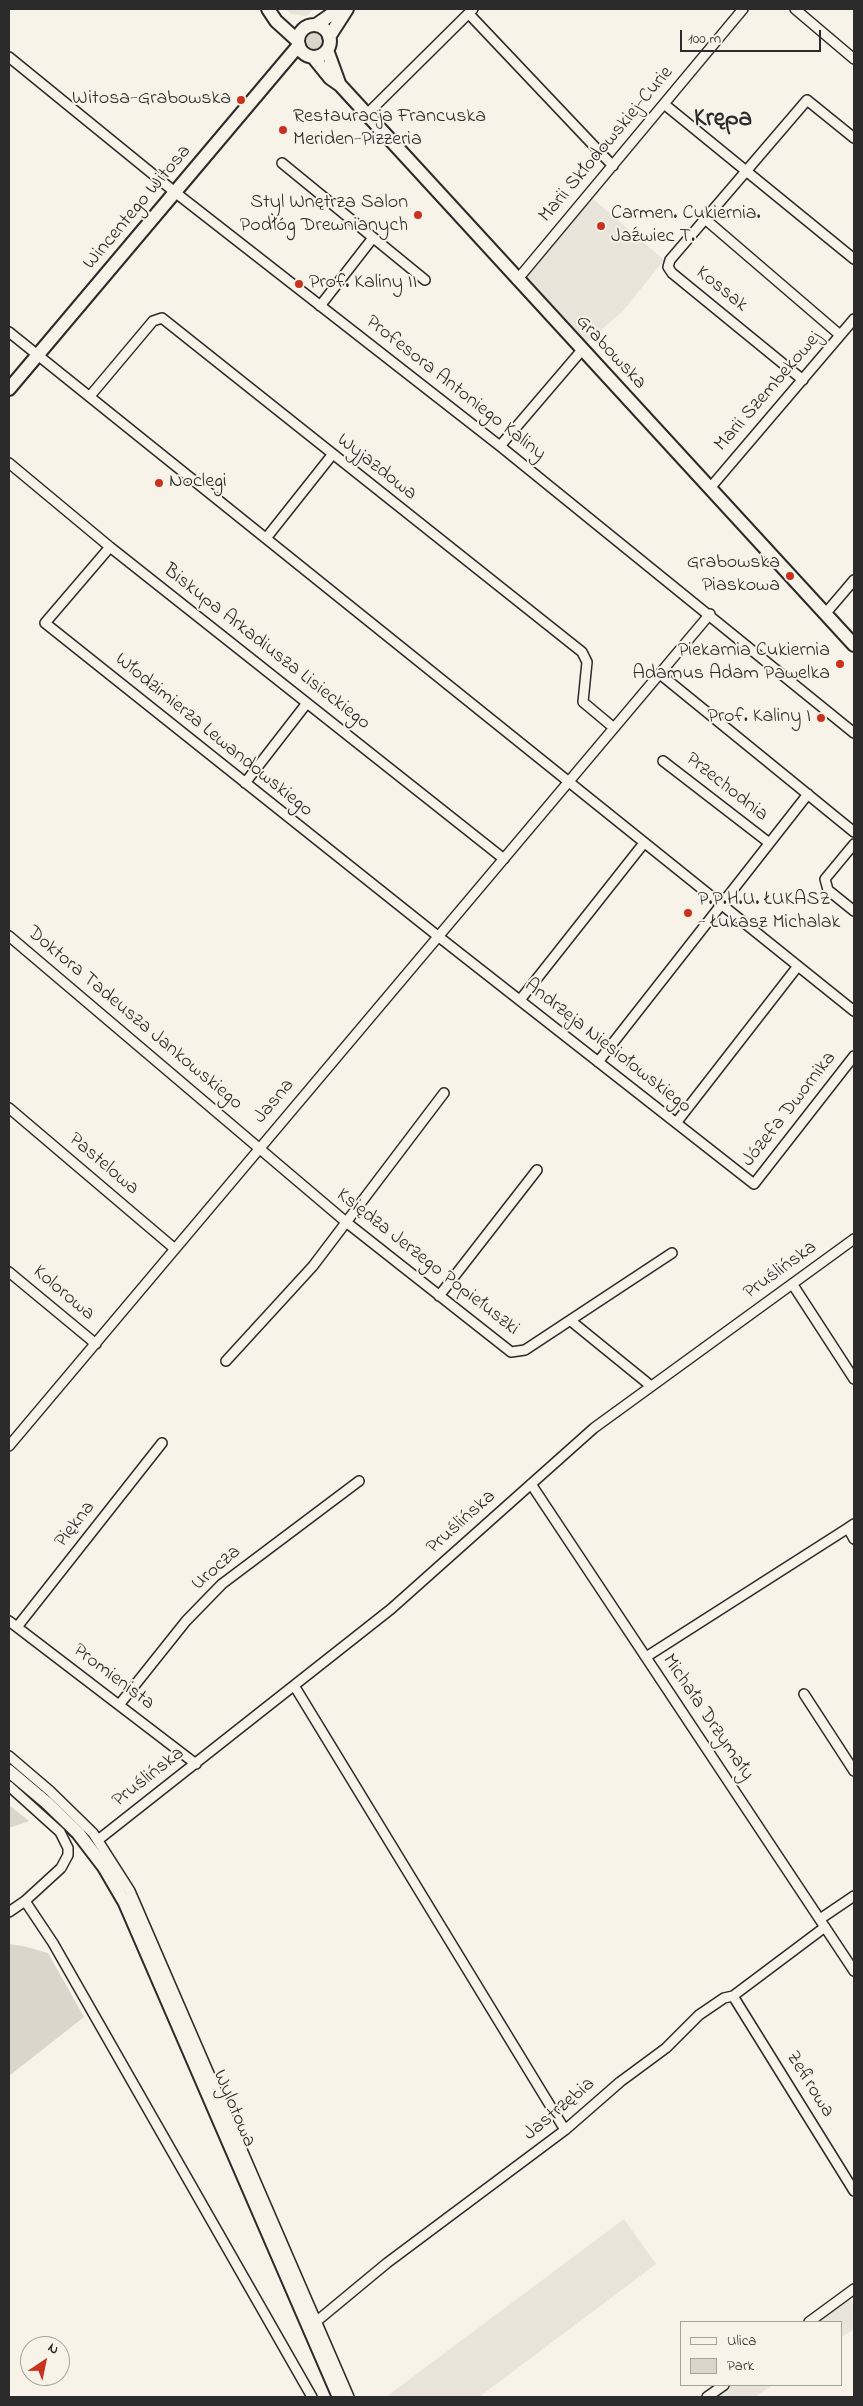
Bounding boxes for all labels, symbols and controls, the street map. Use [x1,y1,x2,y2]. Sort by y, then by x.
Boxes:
scale bar [683,20,824,52]
text: 100 m [688,28,721,50]
street label: Marii Skłodowskiej-Curie [535,62,679,228]
place label: Witosa-Grabowska [72,88,231,112]
marker: Witosa-Grabowska [235,94,247,106]
place label: Restauracja Francuska Meriden-Pizzeria [293,106,486,153]
district label: Krępa [694,106,752,136]
marker: Restauracja Francuska Meriden-Pizzeria [277,124,289,136]
street label: Wincentego Witosa [79,141,197,275]
place label: Styl Wnętrza Salon Podłóg Drewnianych [240,192,408,239]
place label: Carmen. Cukiernia. Jaźwiec T. [611,203,761,250]
marker: Styl Wnętrza Salon Podłóg Drewnianych [412,209,424,221]
marker: Carmen. Cukiernia. Jaźwiec T. [595,220,607,232]
street label: Kossak [690,262,752,318]
place label: Prof. Kaliny II [309,272,417,296]
marker: Prof. Kaliny II [293,278,305,290]
street label: Profesora Antoniego Kaliny [360,311,550,467]
street label: Grabowska [569,311,651,395]
street label: Marii Szembekowej [710,327,828,457]
street label: Wyjazdowa [331,429,421,507]
place label: Noclegi [169,471,227,495]
marker: Noclegi [153,477,165,489]
place label: Grabowska Piaskowa [687,552,780,599]
street label: Biskupa Arkadiusza Lisieckiego [158,560,374,736]
marker: Grabowska Piaskowa [784,570,796,582]
place label: Piekarnia Cukiernia Adamus Adam Pawelka [633,640,830,687]
street label: Włodzimierza Lewandowskiego [109,649,317,823]
marker: Piekarnia Cukiernia Adamus Adam Pawelka [834,658,846,670]
place label: Prof. Kaliny I [708,706,811,730]
marker: Prof. Kaliny I [815,712,827,724]
street label: Przechodnia [680,748,772,828]
place label: P.P.H.U. ŁUKASZ - Łukasz Michalak [698,889,840,936]
marker: P.P.H.U. ŁUKASZ - Łukasz Michalak [682,907,694,919]
street label: Doktora Tadeusza Jankowskiego [21,922,247,1116]
street label: Andrzeja Niesiołowskiego [519,974,695,1120]
street label: Józefa Dwornika [738,1048,842,1172]
street label: Jasna [249,1075,301,1129]
street label: Pastelowa [63,1129,143,1201]
street label: Księdza Jerzego Popiełuszki [331,1184,523,1342]
street label: Pruślińska [740,1236,822,1306]
street label: Kolorowa [27,1261,99,1327]
street label: Pruślińska [422,1486,502,1560]
street label: Piękna [50,1497,102,1553]
street label: Urocza [188,1541,246,1597]
street label: Promienista [67,1639,159,1717]
street label: Michała Drzymały [656,1650,758,1786]
street label: Pruślińska [108,1742,190,1814]
street label: Zefirowa [779,2047,839,2123]
street label: Wylotowa [206,2067,260,2151]
street label: Jastrzębia [519,2073,601,2147]
legend [680,2321,843,2386]
text: Ulica [727,2330,756,2352]
north arrow [20,2336,70,2386]
text: N [43,2338,63,2360]
text: Park [727,2355,754,2377]

